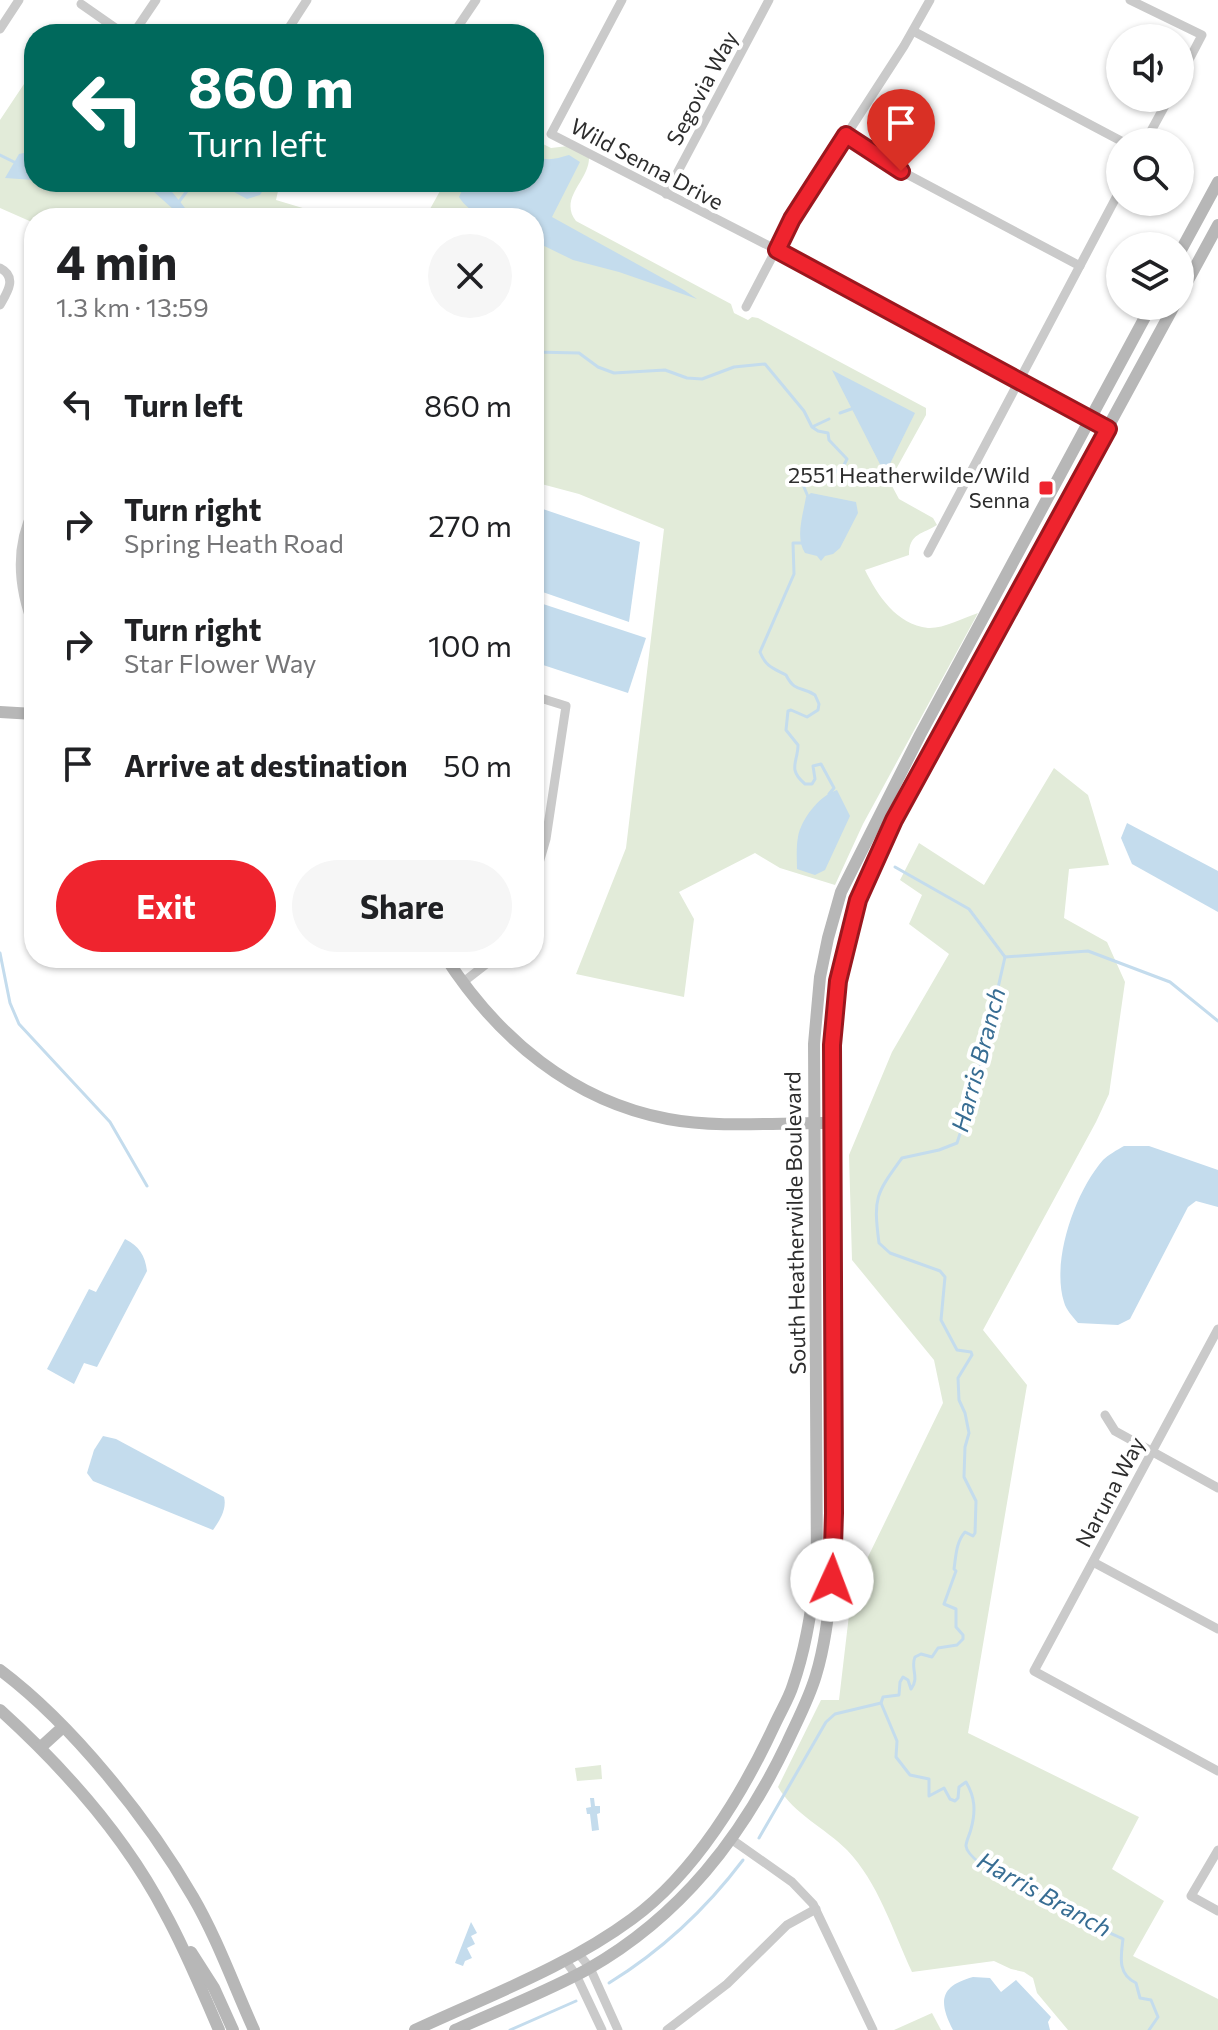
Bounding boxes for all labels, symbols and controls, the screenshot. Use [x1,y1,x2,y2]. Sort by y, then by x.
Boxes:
map controls [1106,24,1194,320]
button: sound [1106,24,1194,112]
street label: Segovia Way [660,26,743,150]
text: 860 m [188,51,354,120]
icon: left [56,56,160,160]
pin [867,89,935,171]
icon: arrive [879,101,923,145]
street label: Wild Senna Drive [566,112,728,215]
text: Turn left [188,120,327,164]
button: search [1106,128,1194,216]
text: 4 min [56,231,178,290]
button: layers [1106,232,1194,320]
button: close [428,234,512,318]
text: 1.3 km · 13:59 [56,291,209,322]
icon: left [56,382,100,426]
text: Turn left [124,386,243,423]
text: 860 m [424,386,512,423]
place label: 2551 Heatherwilde/Wild Senna [788,461,1030,513]
marker: 2551 Heatherwilde/Wild Senna [1037,479,1055,497]
text: Turn right [124,490,261,527]
icon: right [56,502,100,546]
text: 270 m [428,506,512,543]
text: Spring Heath Road [124,527,344,558]
text: Turn right [124,610,261,647]
icon: right [56,622,100,666]
text: 100 m [428,626,512,663]
text: Star Flower Way [124,647,317,678]
icon: arrive [56,742,100,786]
text: Arrive at destination [124,746,408,783]
text: 50 m [443,746,512,783]
button: Exit [56,860,276,952]
button: Share [292,860,512,952]
water label: Harris Branch [944,984,1011,1135]
street label: South Heatherwilde Boulevard [778,1071,811,1375]
street label: Naruna Way [1069,1432,1150,1552]
position arrow [790,1538,874,1622]
water label: Harris Branch [973,1845,1117,1942]

